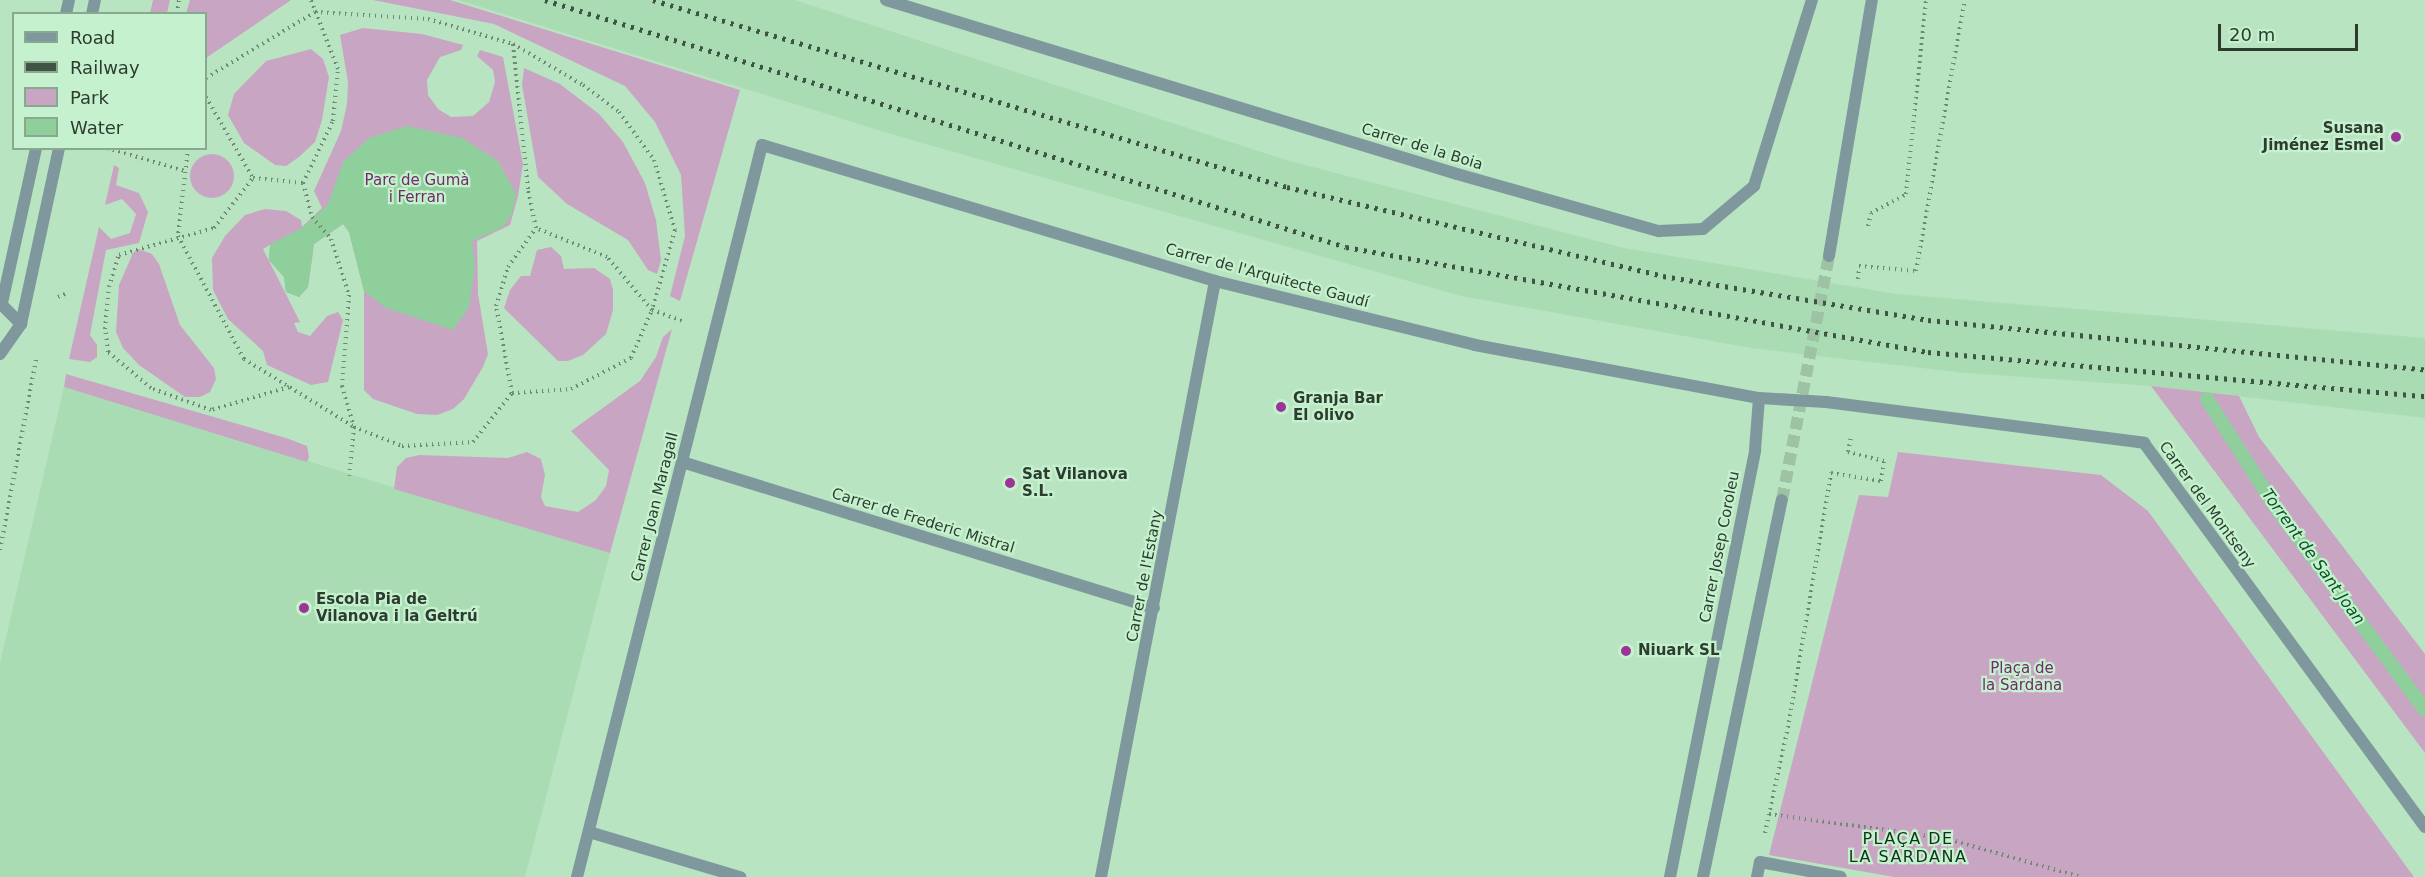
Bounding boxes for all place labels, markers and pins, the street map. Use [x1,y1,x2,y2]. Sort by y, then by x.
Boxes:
place label: Susana Jiménez Esmel [2263,119,2384,154]
marker: Susana Jiménez Esmel [2389,130,2403,144]
place label: Granja Bar El olivo [1293,389,1383,424]
marker: Granja Bar El olivo [1274,400,1288,414]
place label: Sat Vilanova S.L. [1022,465,1128,500]
marker: Sat Vilanova S.L. [1003,476,1017,490]
place label: Escola Pia de Vilanova i la Geltrú [316,590,478,625]
marker: Escola Pia de Vilanova i la Geltrú [297,601,311,615]
place label: Niuark SL [1638,642,1719,660]
marker: Niuark SL [1619,644,1633,658]

